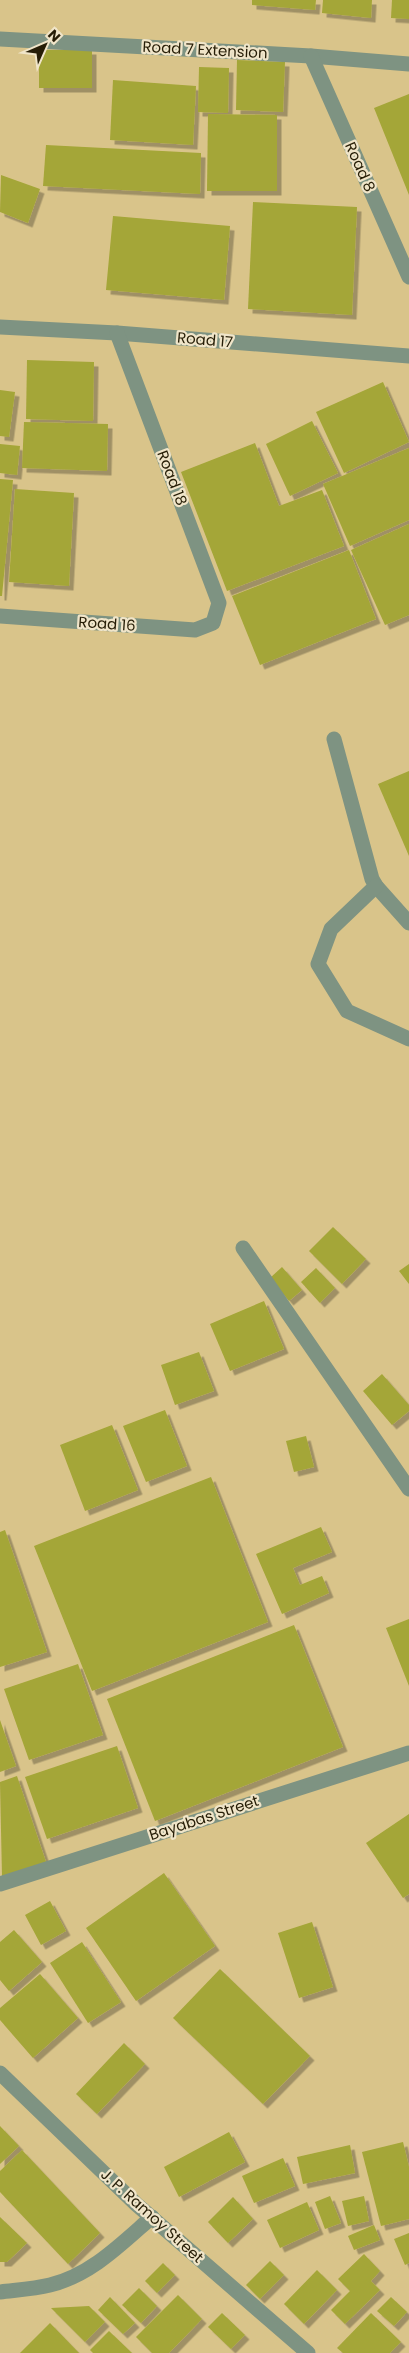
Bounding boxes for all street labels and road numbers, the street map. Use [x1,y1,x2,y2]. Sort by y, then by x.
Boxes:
street label: Road 7 Extension [142,36,268,63]
street label: Road 8 [340,139,381,195]
street label: Road 17 [176,327,234,352]
street label: Road 18 [152,447,193,508]
street label: Road 16 [78,611,136,636]
street label: Bayabas Street [146,1790,261,1845]
street label: J. P. Ramoy Street [96,2164,208,2267]

